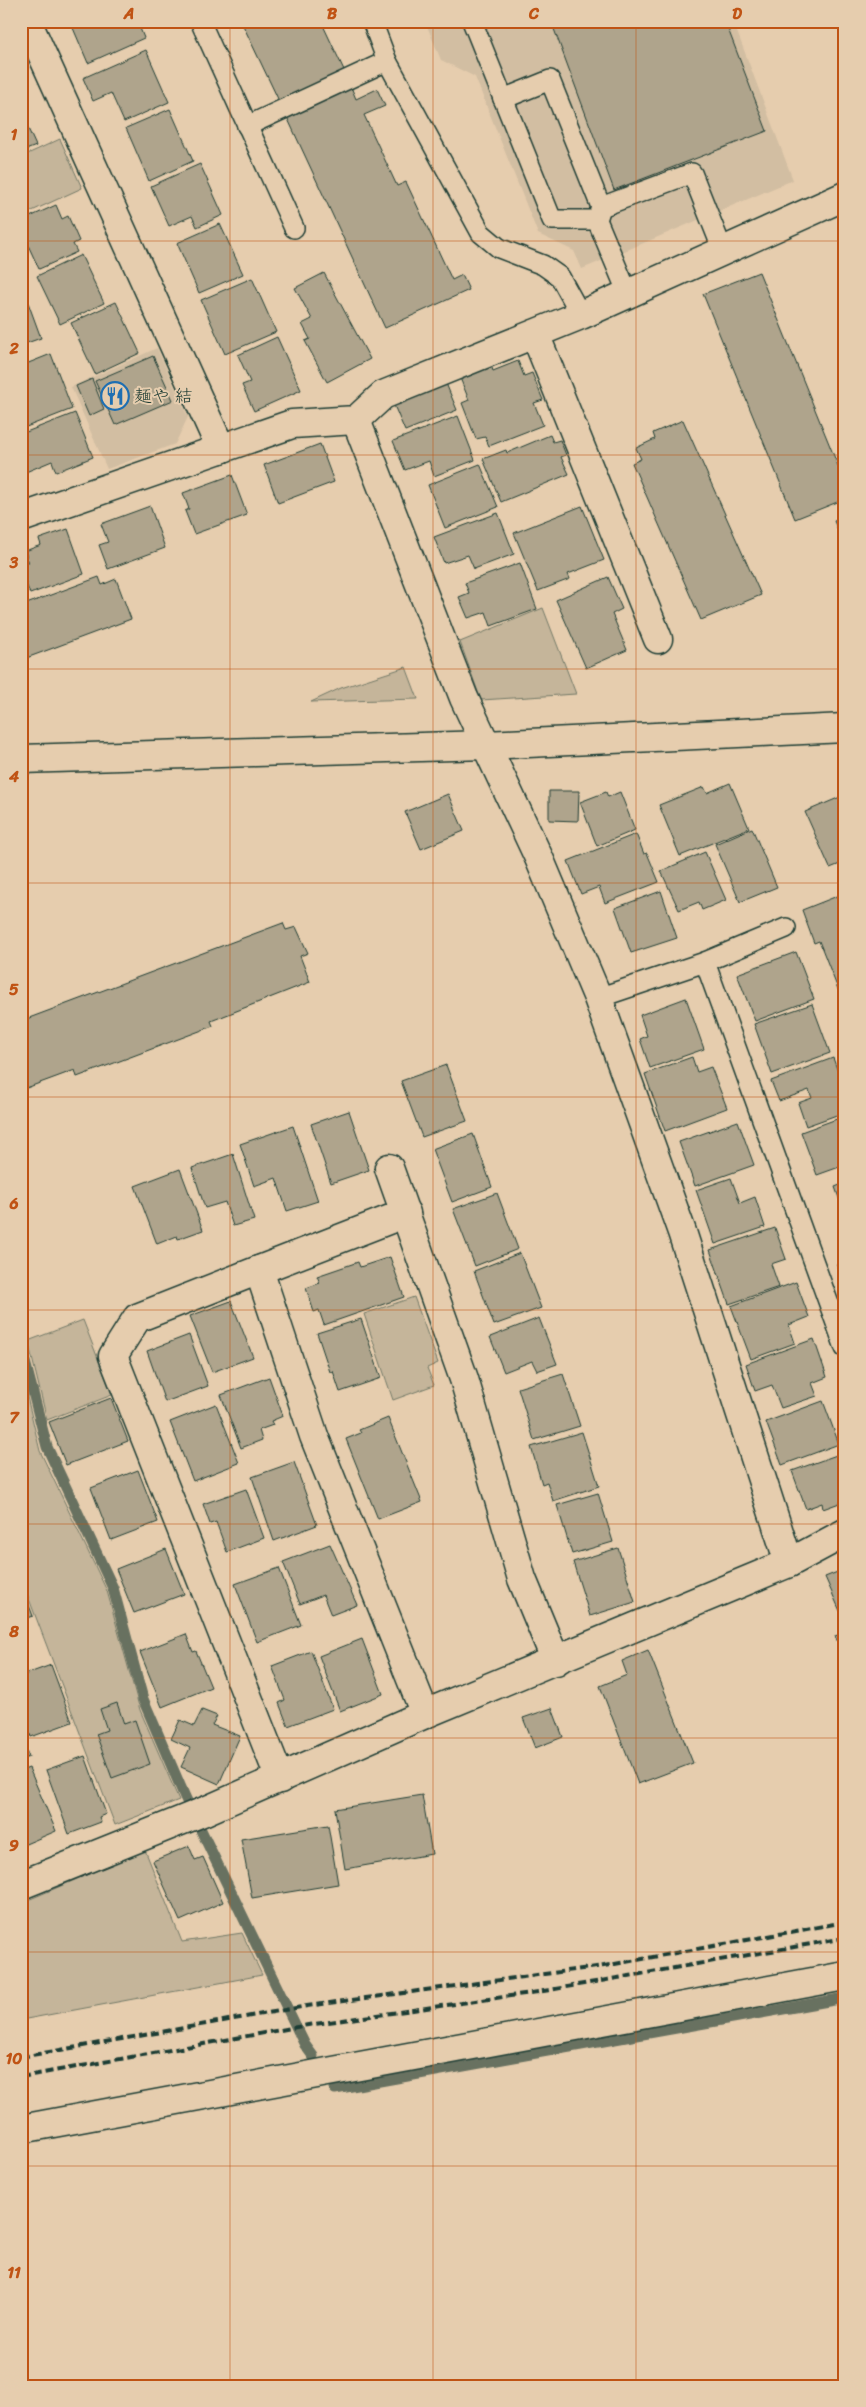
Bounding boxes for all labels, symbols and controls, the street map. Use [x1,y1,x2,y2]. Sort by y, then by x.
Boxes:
text: A [123,0,134,28]
text: B [327,0,338,28]
text: C [528,0,540,28]
text: D [732,0,742,28]
text: 1 [11,120,18,149]
text: 2 [8,334,19,363]
place label: 麺や 結 [134,380,193,412]
restaurant icon: 麺や 結 [100,381,130,411]
text: 3 [9,548,19,577]
text: 4 [8,762,19,791]
text: 5 [9,975,19,1004]
text: 6 [8,1189,19,1218]
text: 7 [9,1403,20,1432]
text: 8 [8,1617,19,1646]
text: 9 [9,1831,19,1860]
text: 10 [6,2044,22,2073]
text: 11 [7,2258,21,2287]

